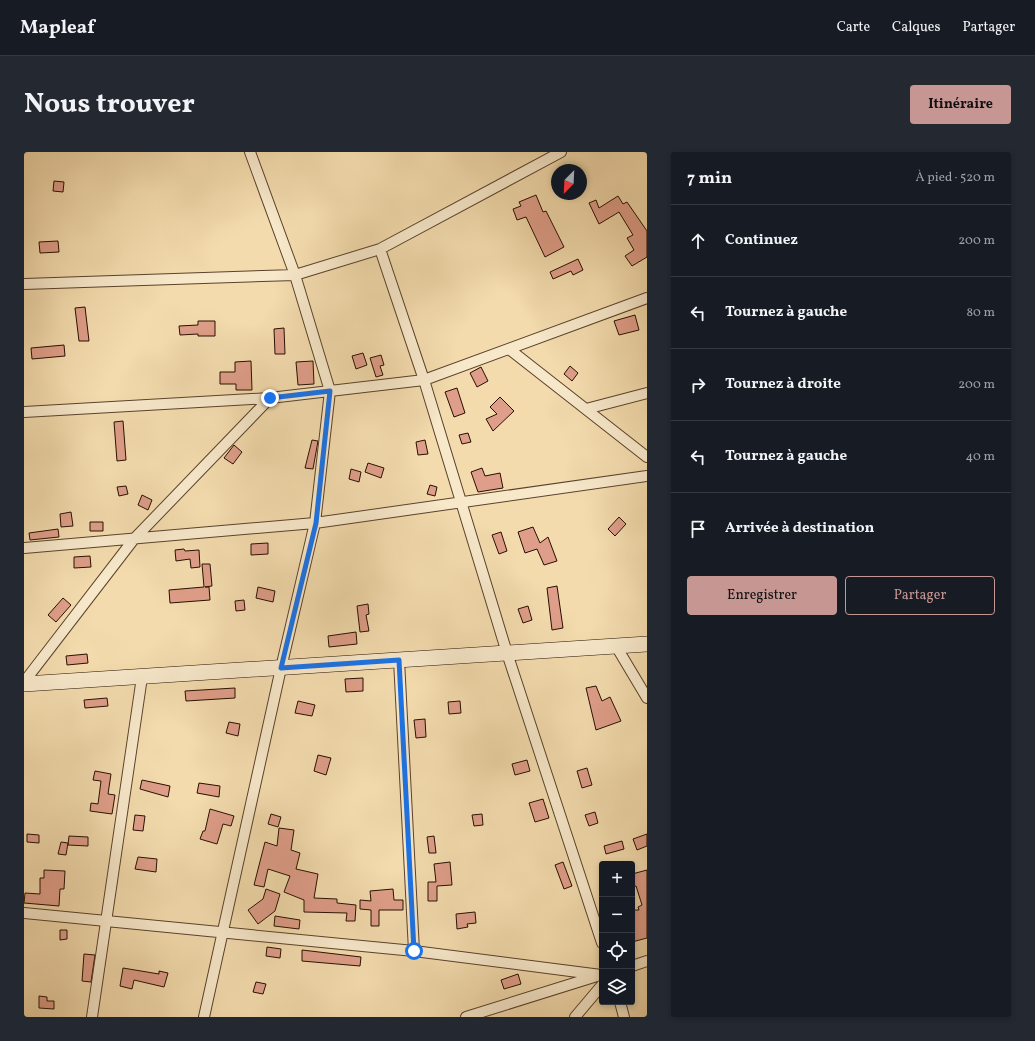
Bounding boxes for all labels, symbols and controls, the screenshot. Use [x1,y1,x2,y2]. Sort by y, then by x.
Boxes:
text: Mapleaf [20,15,95,41]
text: Carte [837,18,870,37]
text: Calques [892,18,940,37]
text: Partager [962,18,1015,37]
text: Nous trouver [24,85,195,124]
button: Itinéraire [910,85,1011,124]
north arrow [551,164,587,200]
text: 7 min [687,167,732,190]
text: À pied · 520 m [916,169,995,187]
icon: ahead [687,230,709,252]
text: Continuez [725,230,798,251]
text: 200 m [958,232,995,250]
icon: left [687,302,709,324]
text: Tournez à gauche [725,302,847,323]
text: 80 m [966,304,995,322]
icon: right [687,374,709,396]
text: Tournez à droite [725,374,841,395]
text: 200 m [958,376,995,394]
route end [261,389,279,407]
icon: left [687,446,709,468]
text: Tournez à gauche [725,446,847,467]
text: 40 m [966,448,995,466]
icon: arrive [687,518,709,540]
text: Arrivée à destination [725,518,874,539]
button: Enregistrer [687,576,837,615]
button: Partager [845,576,995,615]
map controls [599,861,635,1005]
button: + [599,861,635,897]
button: − [599,897,635,933]
button: locate [599,933,635,969]
route start [405,942,423,960]
button: layers [599,969,635,1005]

